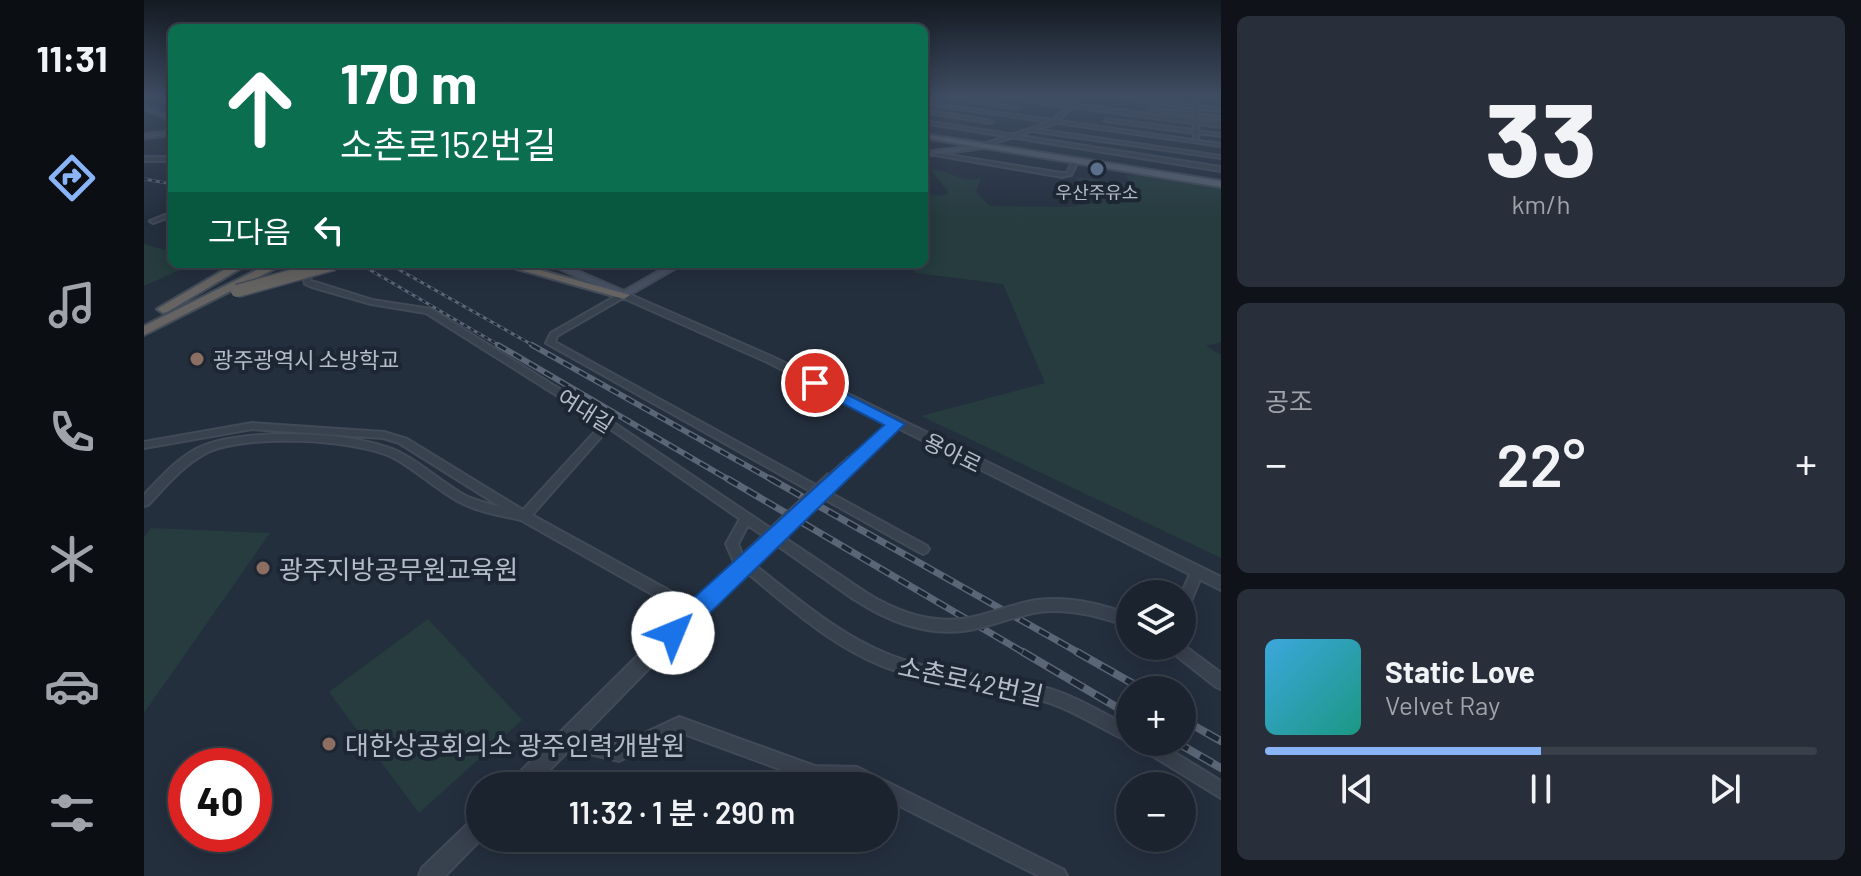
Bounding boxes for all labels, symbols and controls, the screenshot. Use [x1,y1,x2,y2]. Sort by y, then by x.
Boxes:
text: 11:31 [37,36,107,79]
text: 170 m [340,48,477,115]
icon: ahead [208,56,312,160]
text: 33 [1485,73,1597,198]
text: 소촌로152번길 [340,122,556,165]
icon: directions [44,150,100,206]
marker: 우산주유소 [1088,160,1106,178]
place label: 우산주유소 [1056,181,1138,203]
text: km/h [1512,188,1570,219]
icon: left [307,208,351,252]
text: 그다음 [208,213,291,249]
icon: music [44,277,100,333]
place label: 광주광역시 소방학교 [213,346,400,372]
pin [781,349,849,417]
marker: 광주광역시 소방학교 [188,350,206,368]
icon: arrive [793,361,837,405]
street label: 여대길 [553,383,619,437]
text: 공조 [1265,385,1313,416]
icon: phone [44,404,100,460]
street label: 용아로 [920,427,986,477]
text: 22° [1497,427,1585,499]
text: − [1265,436,1287,489]
text: + [1795,436,1817,489]
icon: climate [44,531,100,587]
place label: 광주지방공무원교육원 [279,553,518,584]
marker: 광주지방공무원교육원 [254,559,272,577]
map controls [1116,580,1196,852]
button: layers [1116,580,1196,660]
position arrow [631,591,715,675]
street label: 소촌로42번길 [895,649,1047,711]
text: Static Love [1385,653,1535,689]
icon: car [44,658,100,714]
button: + [1116,676,1196,756]
text: Velvet Ray [1385,689,1500,720]
place label: 대한상공회의소 광주인력개발원 [345,729,685,760]
marker: 대한상공회의소 광주인력개발원 [320,735,338,753]
speed limit sign: 40 [168,748,272,852]
icon: previous [1335,767,1379,811]
icon: pause [1519,767,1563,811]
icon: next [1703,767,1747,811]
button: − [1116,772,1196,852]
icon: filters [44,785,100,841]
text: 11:32 · 1 분 · 290 m [569,794,795,830]

